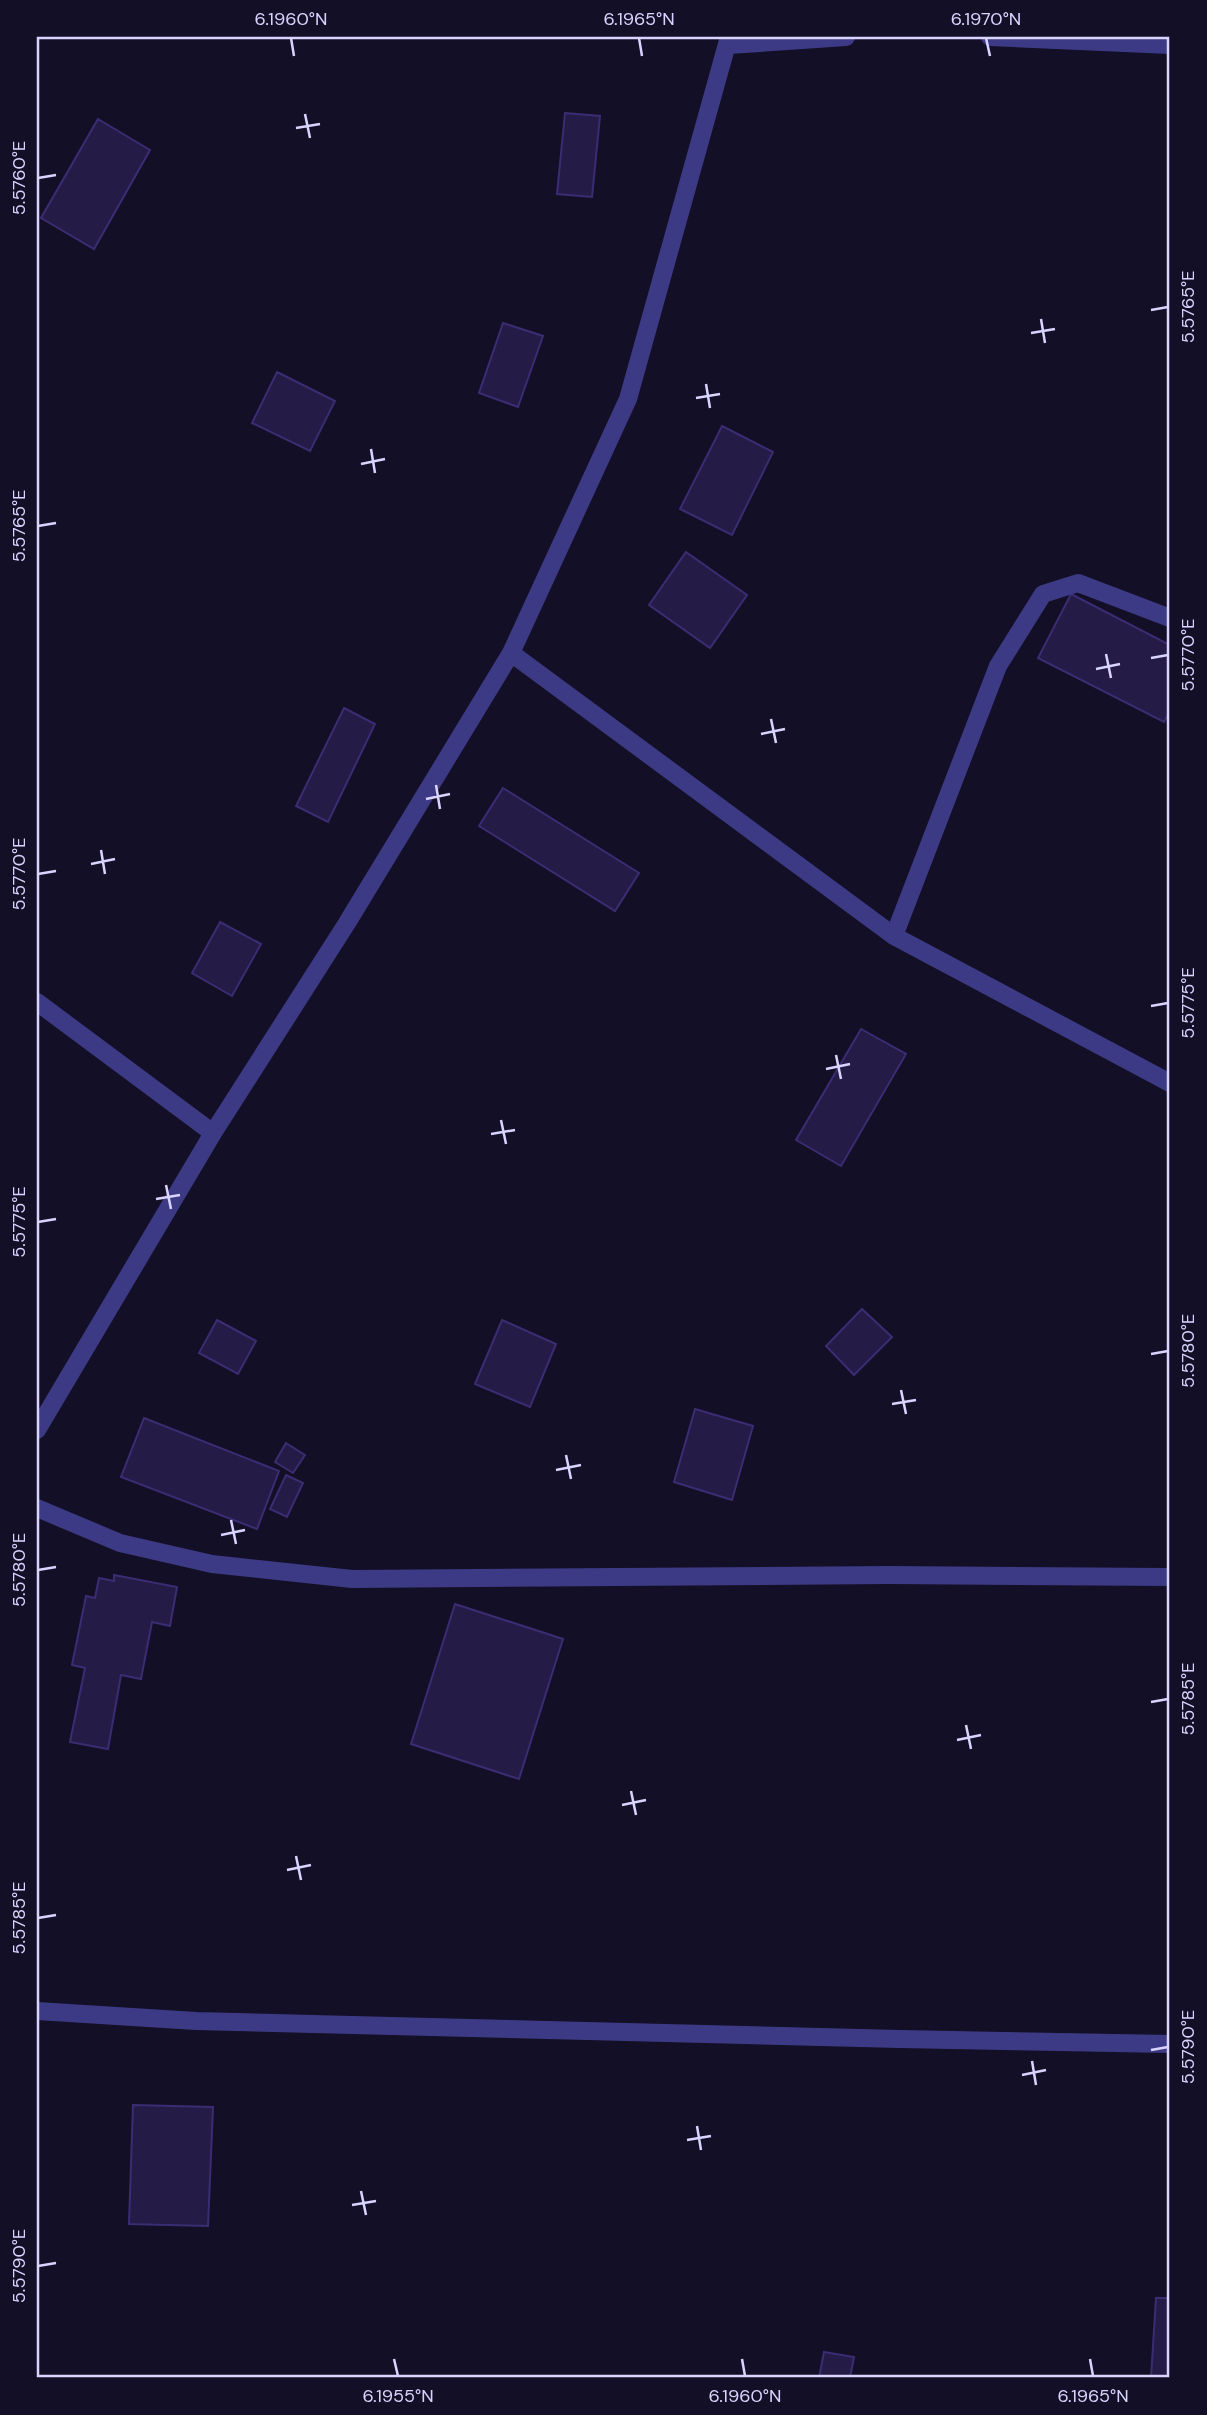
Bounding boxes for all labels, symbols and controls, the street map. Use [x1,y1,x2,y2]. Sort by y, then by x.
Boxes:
text: 6.1960°N [255,7,327,31]
text: 6.1965°N [603,7,675,31]
text: 6.1970°N [951,7,1021,31]
text: 5.5760°E [7,141,31,215]
text: 5.5765°E [1176,271,1200,343]
text: 5.5765°E [7,490,31,562]
text: 5.5770°E [1176,619,1200,691]
text: 5.5770°E [7,838,31,910]
text: 5.5775°E [1176,967,1200,1039]
text: 5.5775°E [7,1186,31,1258]
text: 5.5780°E [1176,1314,1200,1388]
text: 5.5780°E [7,1533,31,1607]
text: 5.5785°E [1176,1663,1200,1735]
text: 5.5785°E [7,1882,31,1954]
text: 5.5790°E [1176,2010,1200,2084]
text: 5.5790°E [7,2229,31,2303]
text: 6.1955°N [362,2384,434,2408]
text: 6.1960°N [709,2384,781,2408]
text: 6.1965°N [1057,2384,1129,2408]

